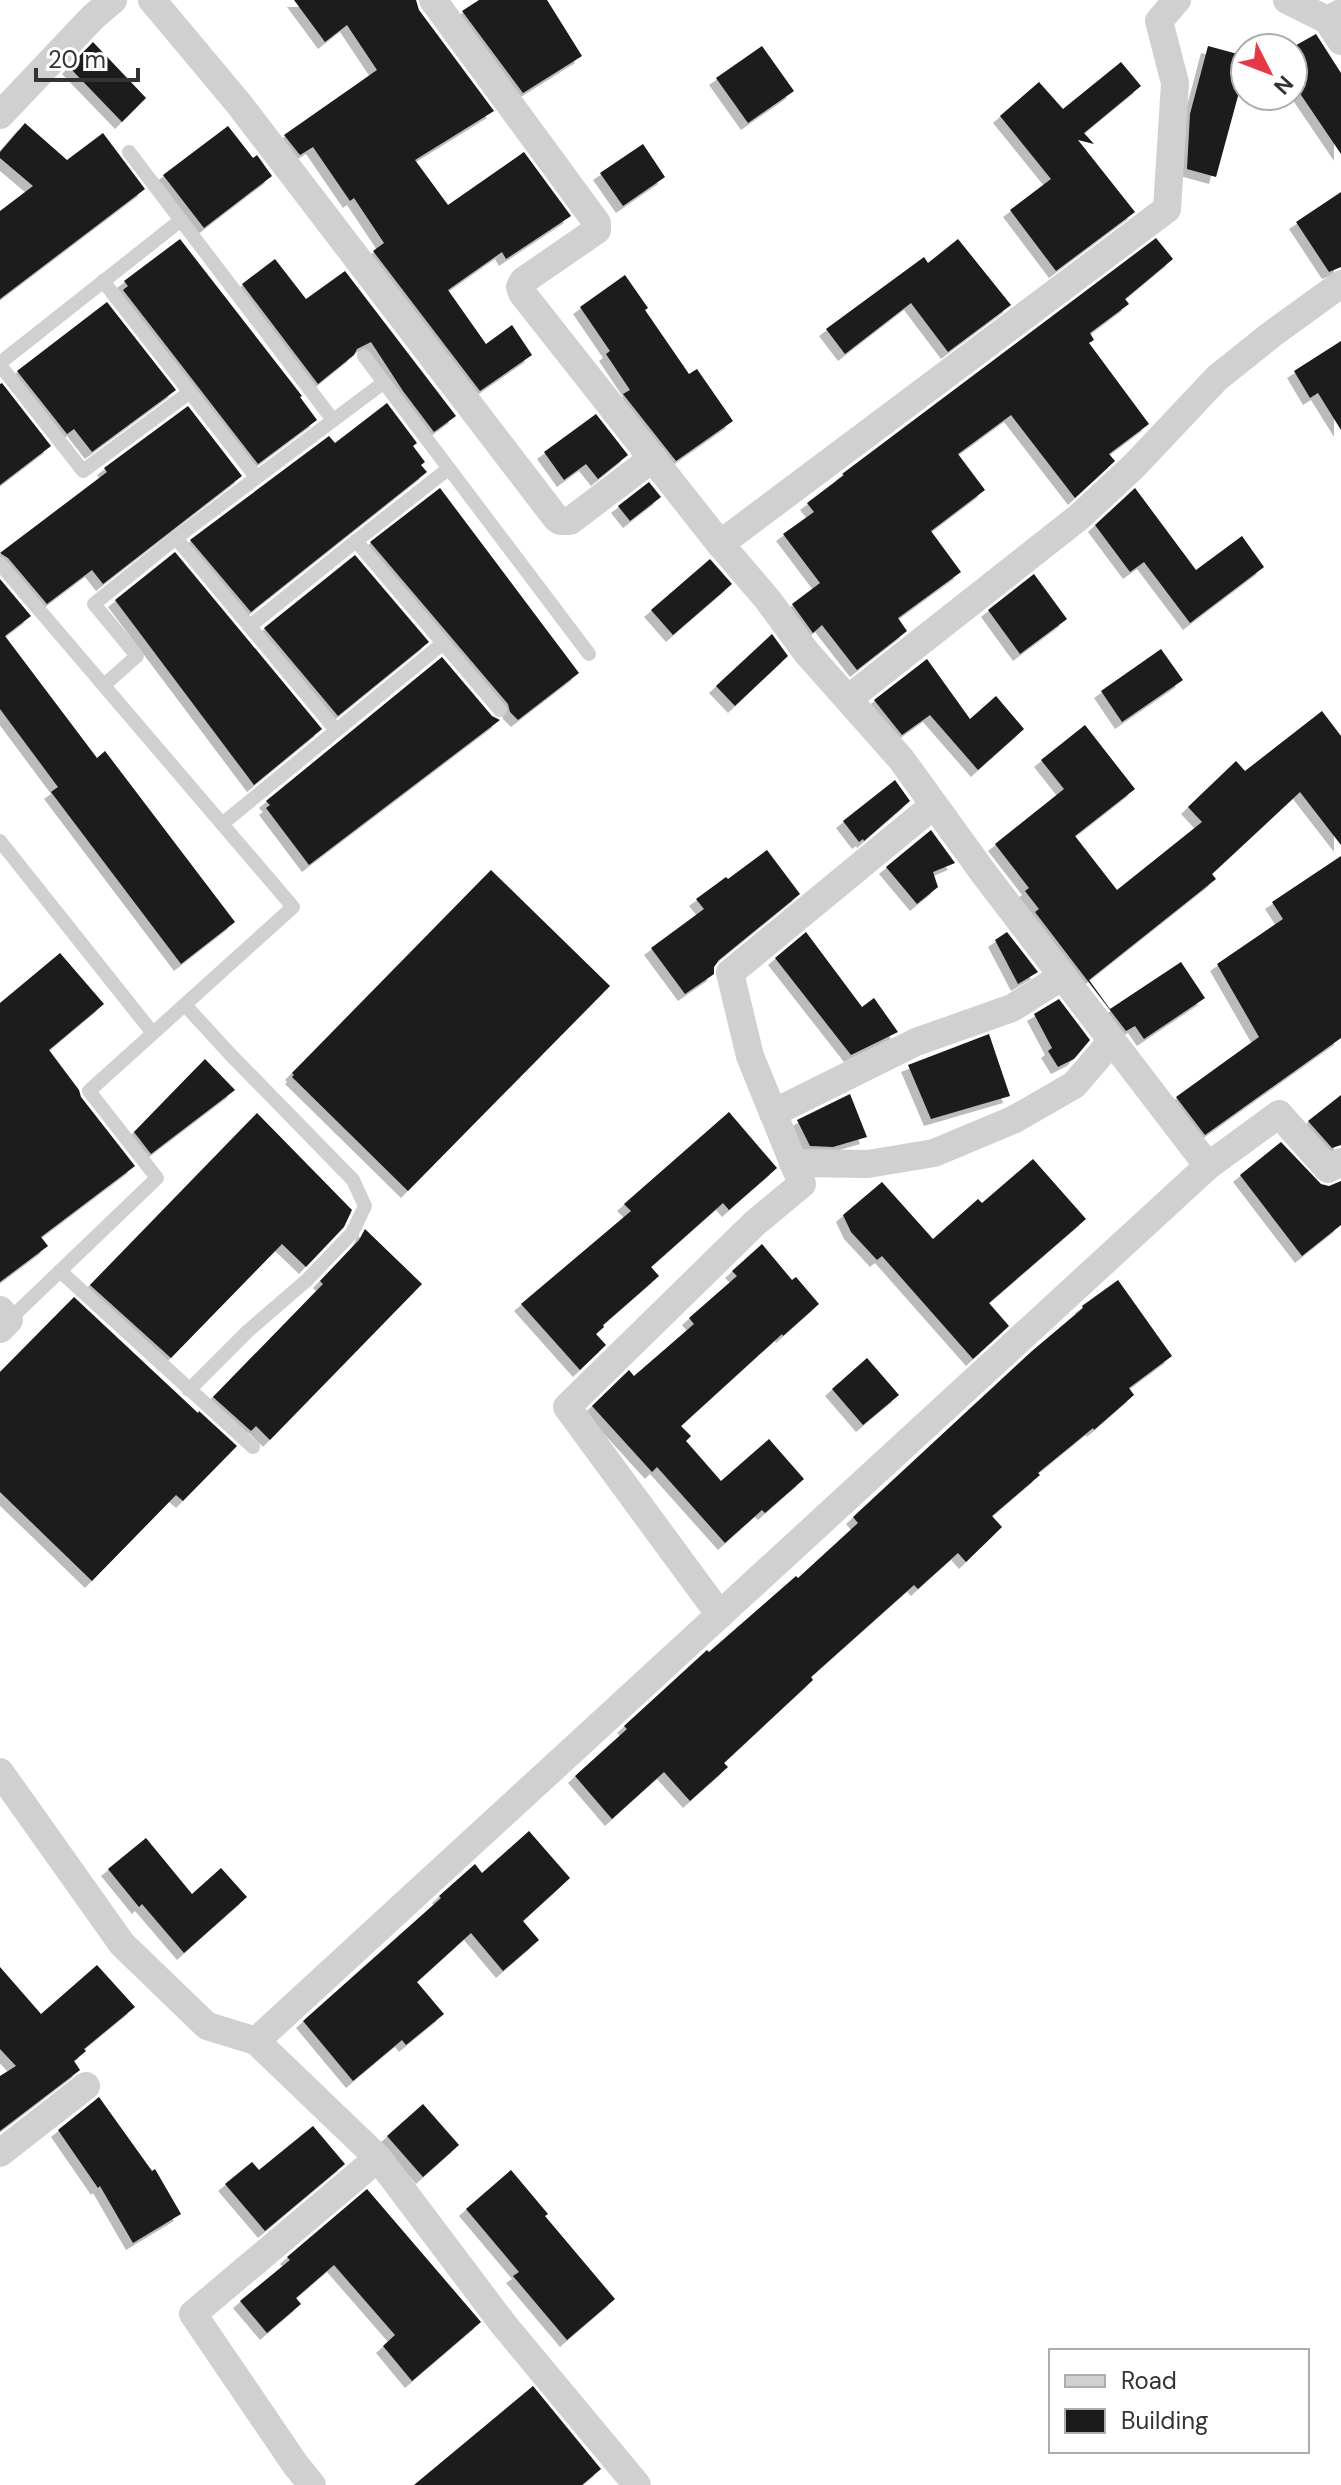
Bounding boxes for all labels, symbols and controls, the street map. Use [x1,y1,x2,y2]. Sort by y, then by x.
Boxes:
scale bar [36,32,138,82]
north arrow [1229,32,1309,112]
text: 20 m [48,44,106,75]
text: N [1267,69,1300,101]
legend [1049,2349,1309,2453]
text: Road [1121,2365,1177,2396]
text: Building [1121,2405,1208,2436]

